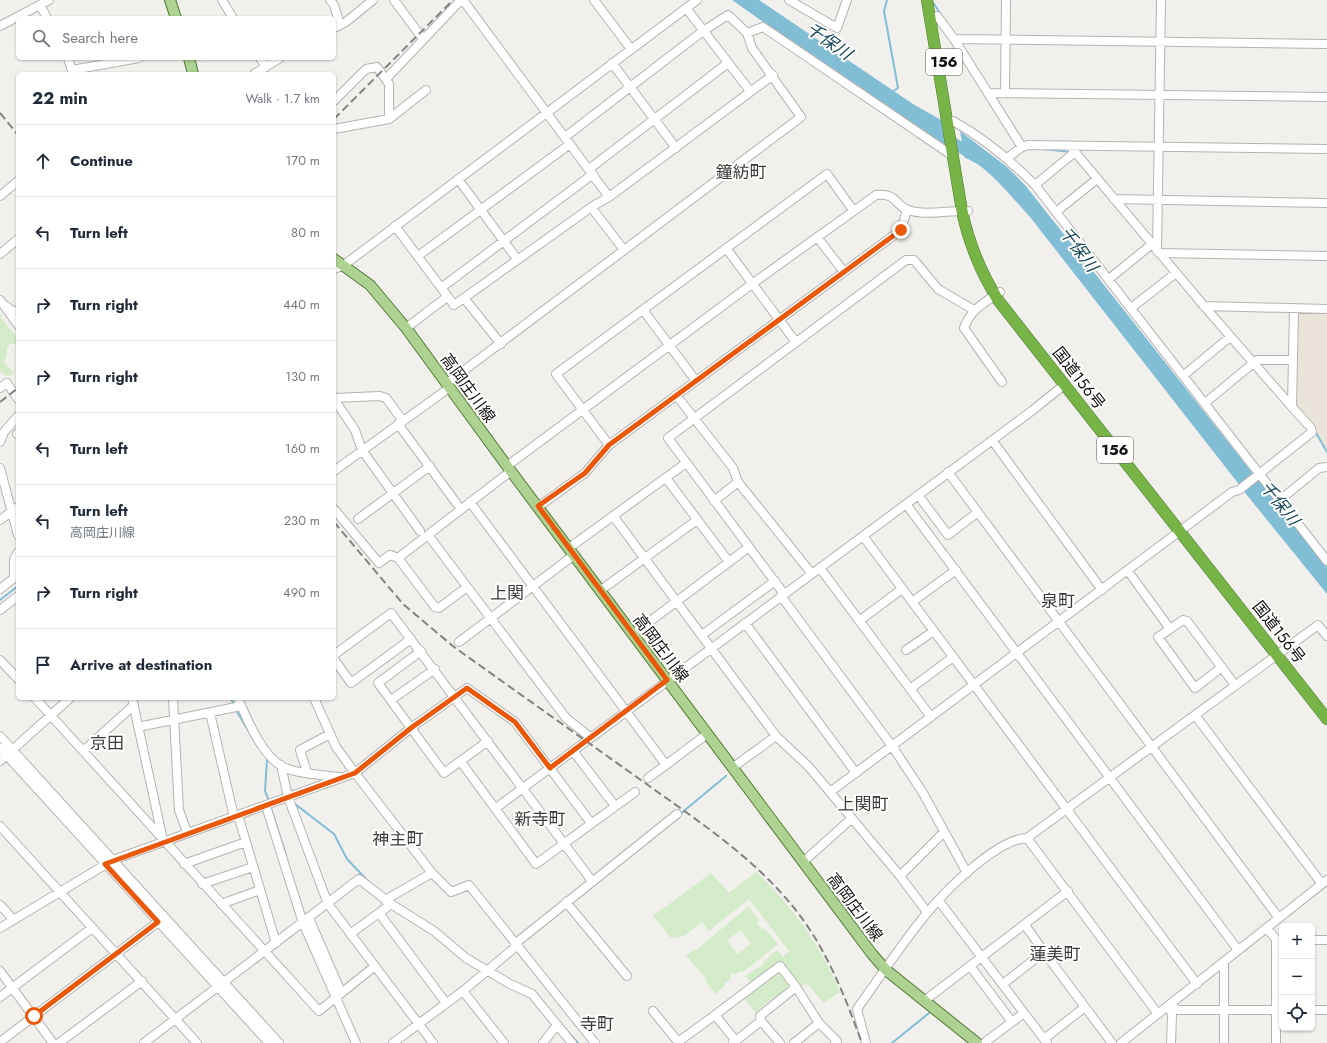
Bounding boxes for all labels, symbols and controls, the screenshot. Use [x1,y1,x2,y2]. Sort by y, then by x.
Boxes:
search box [16,16,336,60]
water label: 千保川 [801,17,858,67]
icon: search [30,27,52,49]
text: Search here [62,27,138,49]
road number: 156 [926,49,962,75]
text: 22 min [32,86,88,110]
text: Walk · 1.7 km [245,89,320,108]
icon: ahead [32,150,54,172]
text: Continue [70,150,133,172]
text: 170 m [285,151,320,170]
district label: 鐘紡町 [716,160,767,184]
route end [892,221,910,239]
water label: 千保川 [1054,221,1105,278]
icon: left [32,222,54,244]
text: Turn left [70,222,128,244]
text: 80 m [291,223,320,242]
icon: right [32,294,54,316]
text: Turn right [70,294,138,316]
text: 440 m [283,295,320,314]
street label: 国道156号 [1047,342,1111,414]
street label: 高岡庄川線 [435,349,501,427]
icon: right [32,366,54,388]
text: Turn right [70,366,138,388]
text: 130 m [285,367,320,386]
road number: 156 [1097,437,1133,463]
icon: left [32,438,54,460]
text: Turn left [70,438,128,460]
text: 160 m [285,439,320,458]
water label: 千保川 [1255,476,1307,532]
text: Turn left [70,500,128,522]
icon: left [32,510,54,532]
text: 230 m [284,511,320,530]
text: 高岡庄川線 [70,523,135,542]
district label: 上関 [490,581,524,605]
icon: right [32,582,54,604]
text: Turn right [70,582,138,604]
text: 490 m [283,583,320,602]
district label: 泉町 [1041,589,1075,613]
street label: 国道156号 [1247,596,1311,668]
street label: 高岡庄川線 [628,609,694,687]
icon: arrive [32,654,54,676]
text: Arrive at destination [70,654,212,676]
district label: 京田 [90,731,124,755]
district label: 上関町 [838,792,889,816]
district label: 新寺町 [515,807,566,831]
district label: 神主町 [373,827,424,851]
street label: 高岡庄川線 [822,868,888,946]
map controls [1279,923,1315,1031]
button: + [1279,923,1315,959]
district label: 蓮美町 [1030,942,1081,966]
button: − [1279,959,1315,995]
button: locate [1279,995,1315,1031]
route start [25,1007,43,1025]
district label: 寺町 [580,1012,614,1036]

